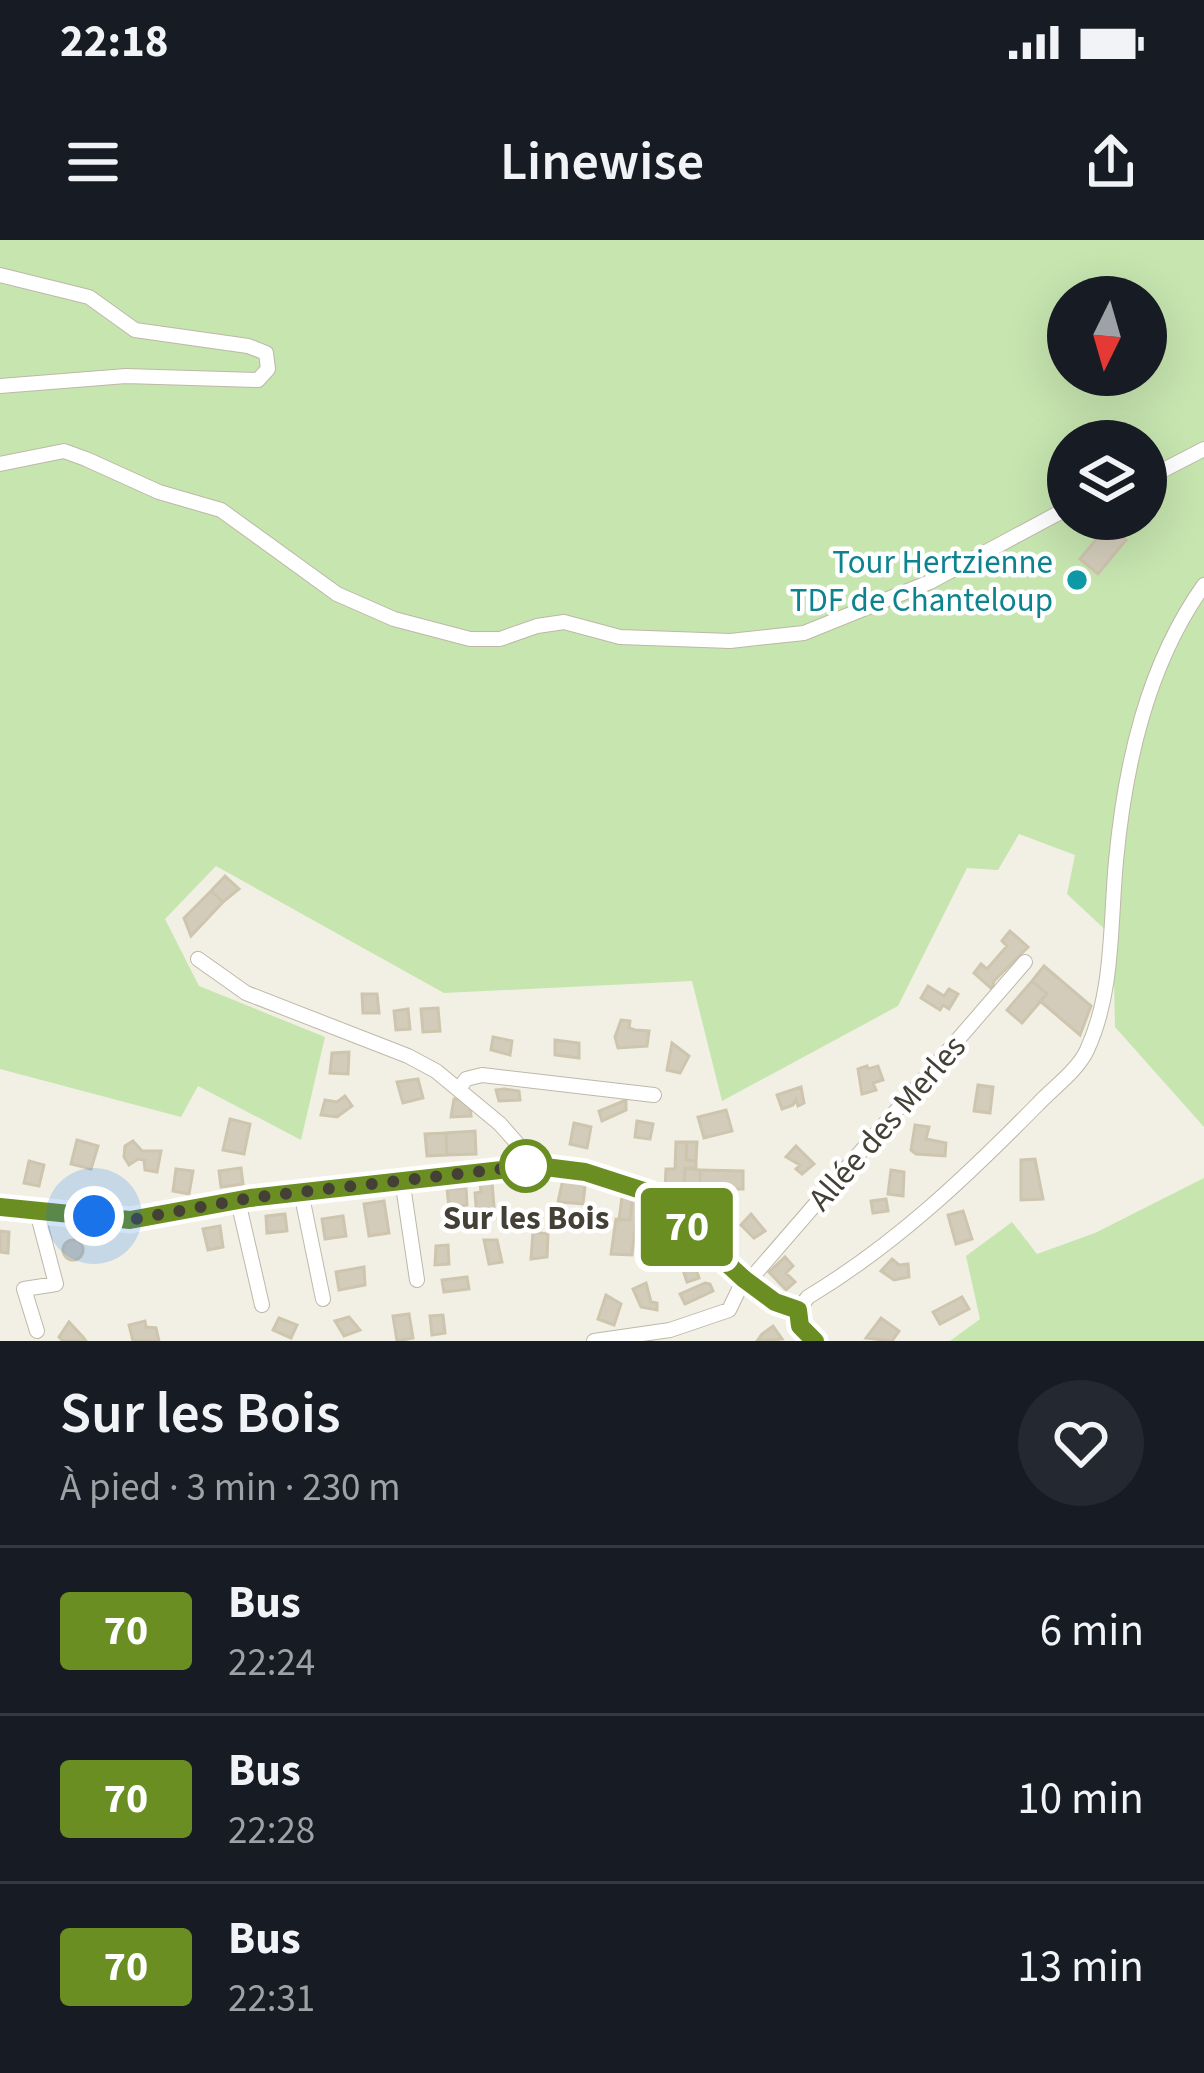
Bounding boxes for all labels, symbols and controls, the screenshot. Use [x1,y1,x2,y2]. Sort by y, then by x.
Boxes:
text: 22:18 [60,10,169,74]
text: Linewise [500,124,704,201]
icon: menu [60,129,126,195]
icon: share [1078,129,1144,195]
north arrow [1047,276,1167,396]
map controls [1047,276,1167,540]
button: layers [1047,420,1167,540]
place label: Tour Hertzienne TDF de Chanteloup [790,539,1053,624]
marker: Tour Hertzienne TDF de Chanteloup [1064,567,1090,593]
street label: Allée des Merles [797,1025,977,1221]
marker: Sur les Bois [501,1141,551,1191]
your location [64,1186,124,1246]
line badge: 70 [633,1188,741,1266]
place label: Sur les Bois [443,1195,609,1242]
text: 70 [665,1197,709,1257]
text: Sur les Bois [60,1374,341,1455]
button: heart [1018,1380,1144,1506]
text: À pied · 3 min · 230 m [60,1460,401,1516]
text: Bus [228,1571,301,1635]
text: 6 min [1040,1599,1144,1663]
text: 70 [104,1601,148,1661]
text: 22:24 [228,1635,315,1691]
text: Bus [228,1739,301,1803]
text: 10 min [1017,1767,1144,1831]
text: 70 [104,1769,148,1829]
text: 22:28 [228,1803,315,1859]
text: Bus [228,1907,301,1971]
text: 13 min [1017,1935,1144,1999]
text: 70 [104,1937,148,1997]
text: 22:31 [228,1971,315,2027]

